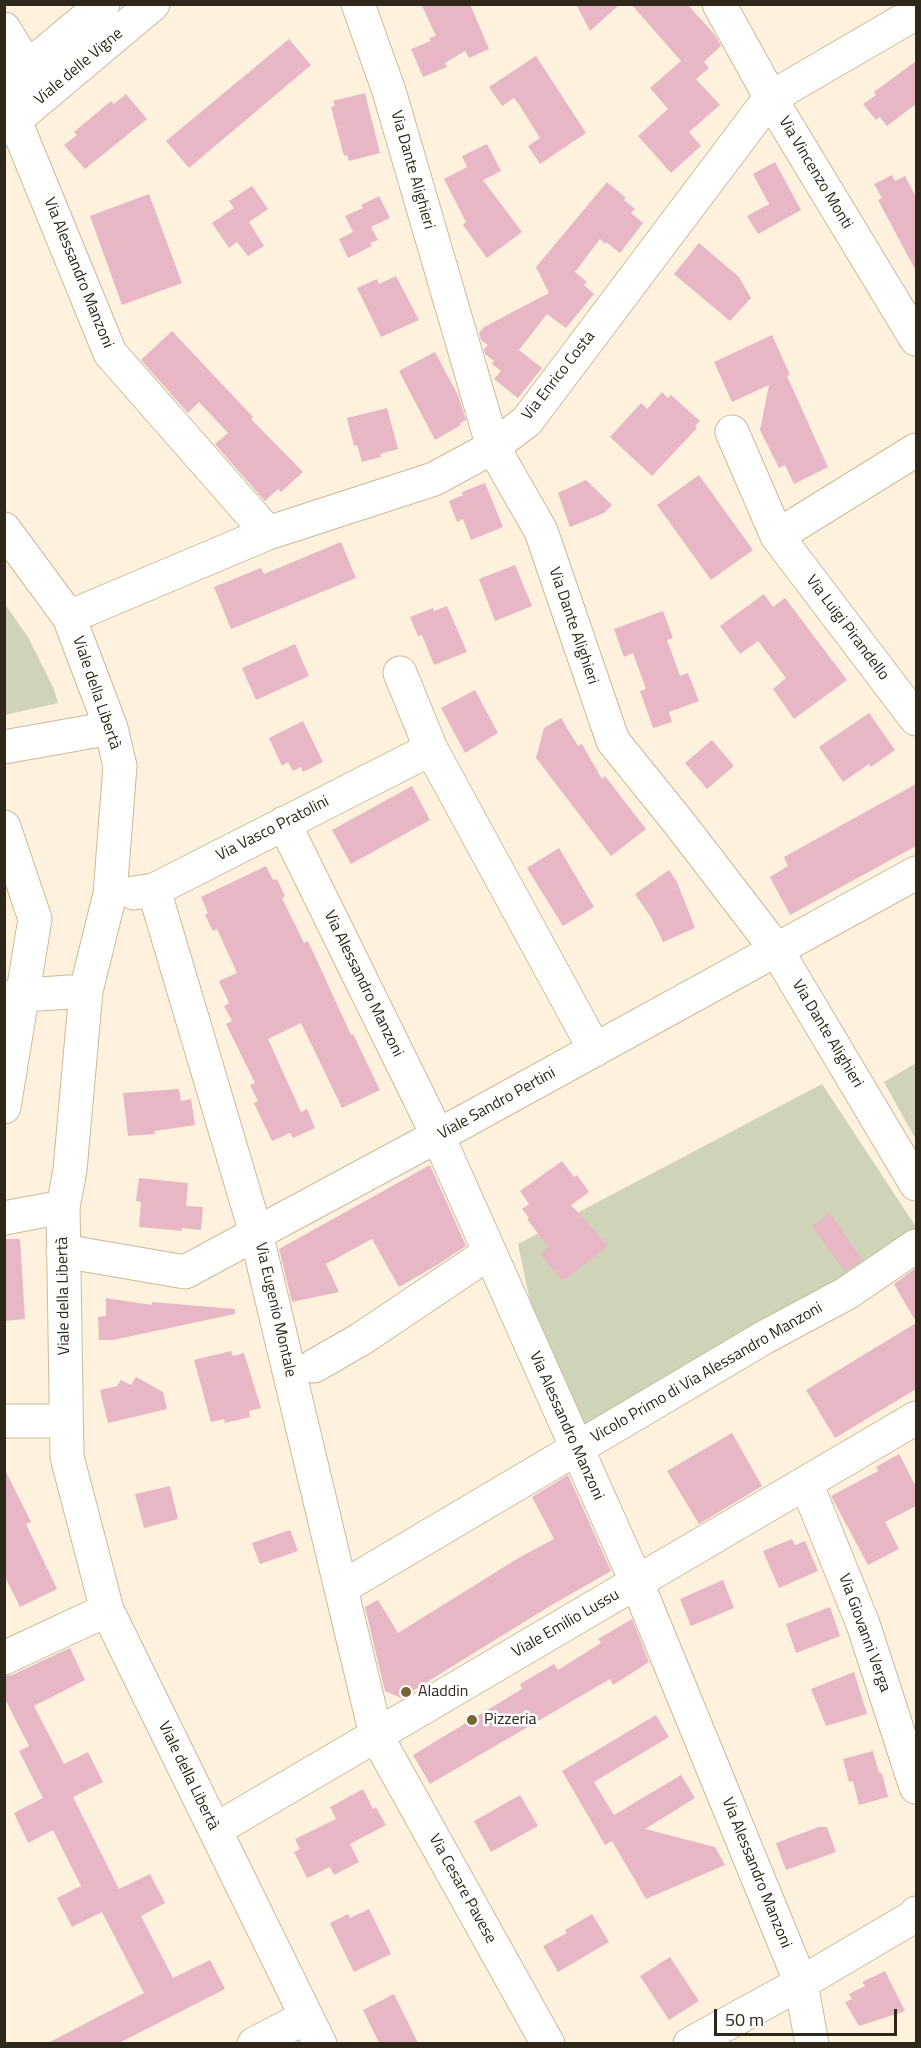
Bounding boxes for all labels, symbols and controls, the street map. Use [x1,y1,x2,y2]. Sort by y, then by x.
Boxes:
street label: Viale delle Vigne [31,24,127,110]
street label: Via Dante Alighieri [386,108,438,232]
street label: Via Vincenzo Monti [774,113,856,233]
street label: Via Alessandro Manzoni [39,195,117,351]
street label: Via Enrico Costa [518,328,600,424]
street label: Via Dante Alighieri [544,565,602,687]
street label: Via Luigi Pirandello [801,572,893,684]
street label: Viale della Libertà [68,634,124,752]
street label: Via Vasco Pratolini [213,792,333,866]
street label: Via Alessandro Manzoni [319,908,407,1060]
street label: Via Dante Alighieri [787,977,867,1091]
street label: Viale Sandro Pertini [435,1064,559,1144]
street label: Viale della Libertà [53,1237,75,1355]
street label: Via Eugenio Montale [250,1241,300,1379]
street label: Vicolo Primo di Via Alessandro Manzoni [588,1299,826,1447]
street label: Via Alessandro Manzoni [525,1349,607,1503]
street label: Via Giovanni Verga [834,1571,894,1695]
street label: Viale Emilio Lussu [509,1586,623,1662]
place label: Aladdin [418,1682,468,1702]
marker: Aladdin [399,1685,413,1699]
place label: Pizzeria [484,1710,537,1730]
marker: Pizzeria [465,1713,479,1727]
street label: Viale della Libertà [153,1719,223,1833]
street label: Via Alessandro Manzoni [717,1795,795,1951]
street label: Via Cesare Pavese [424,1831,500,1947]
scale bar [717,1997,900,2035]
text: 50 m [725,2006,764,2033]

